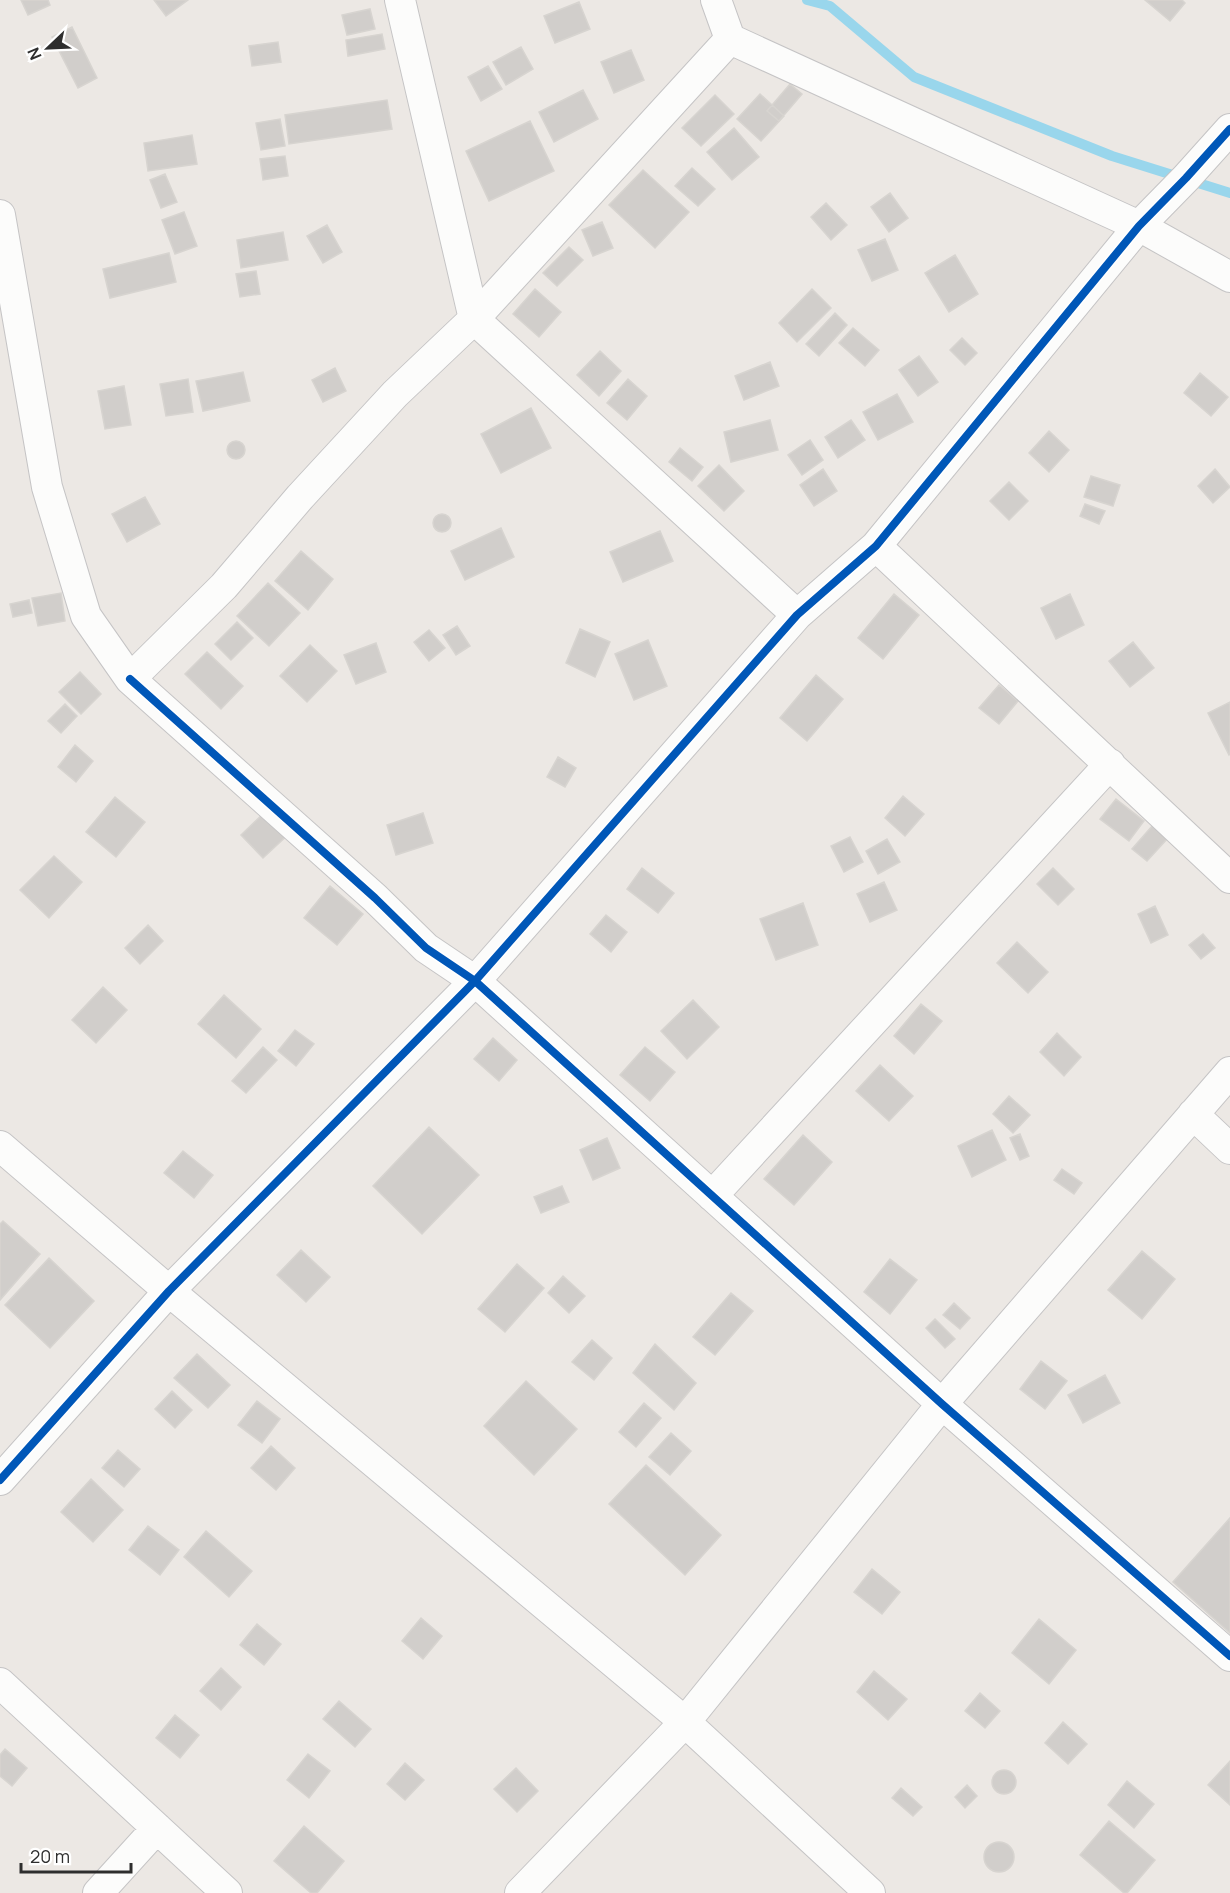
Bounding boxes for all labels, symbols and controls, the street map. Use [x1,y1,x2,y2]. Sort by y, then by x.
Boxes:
north arrow [18,18,78,78]
text: N [22,44,47,63]
scale bar [21,1836,130,1874]
text: 20 m [30,1844,70,1868]

